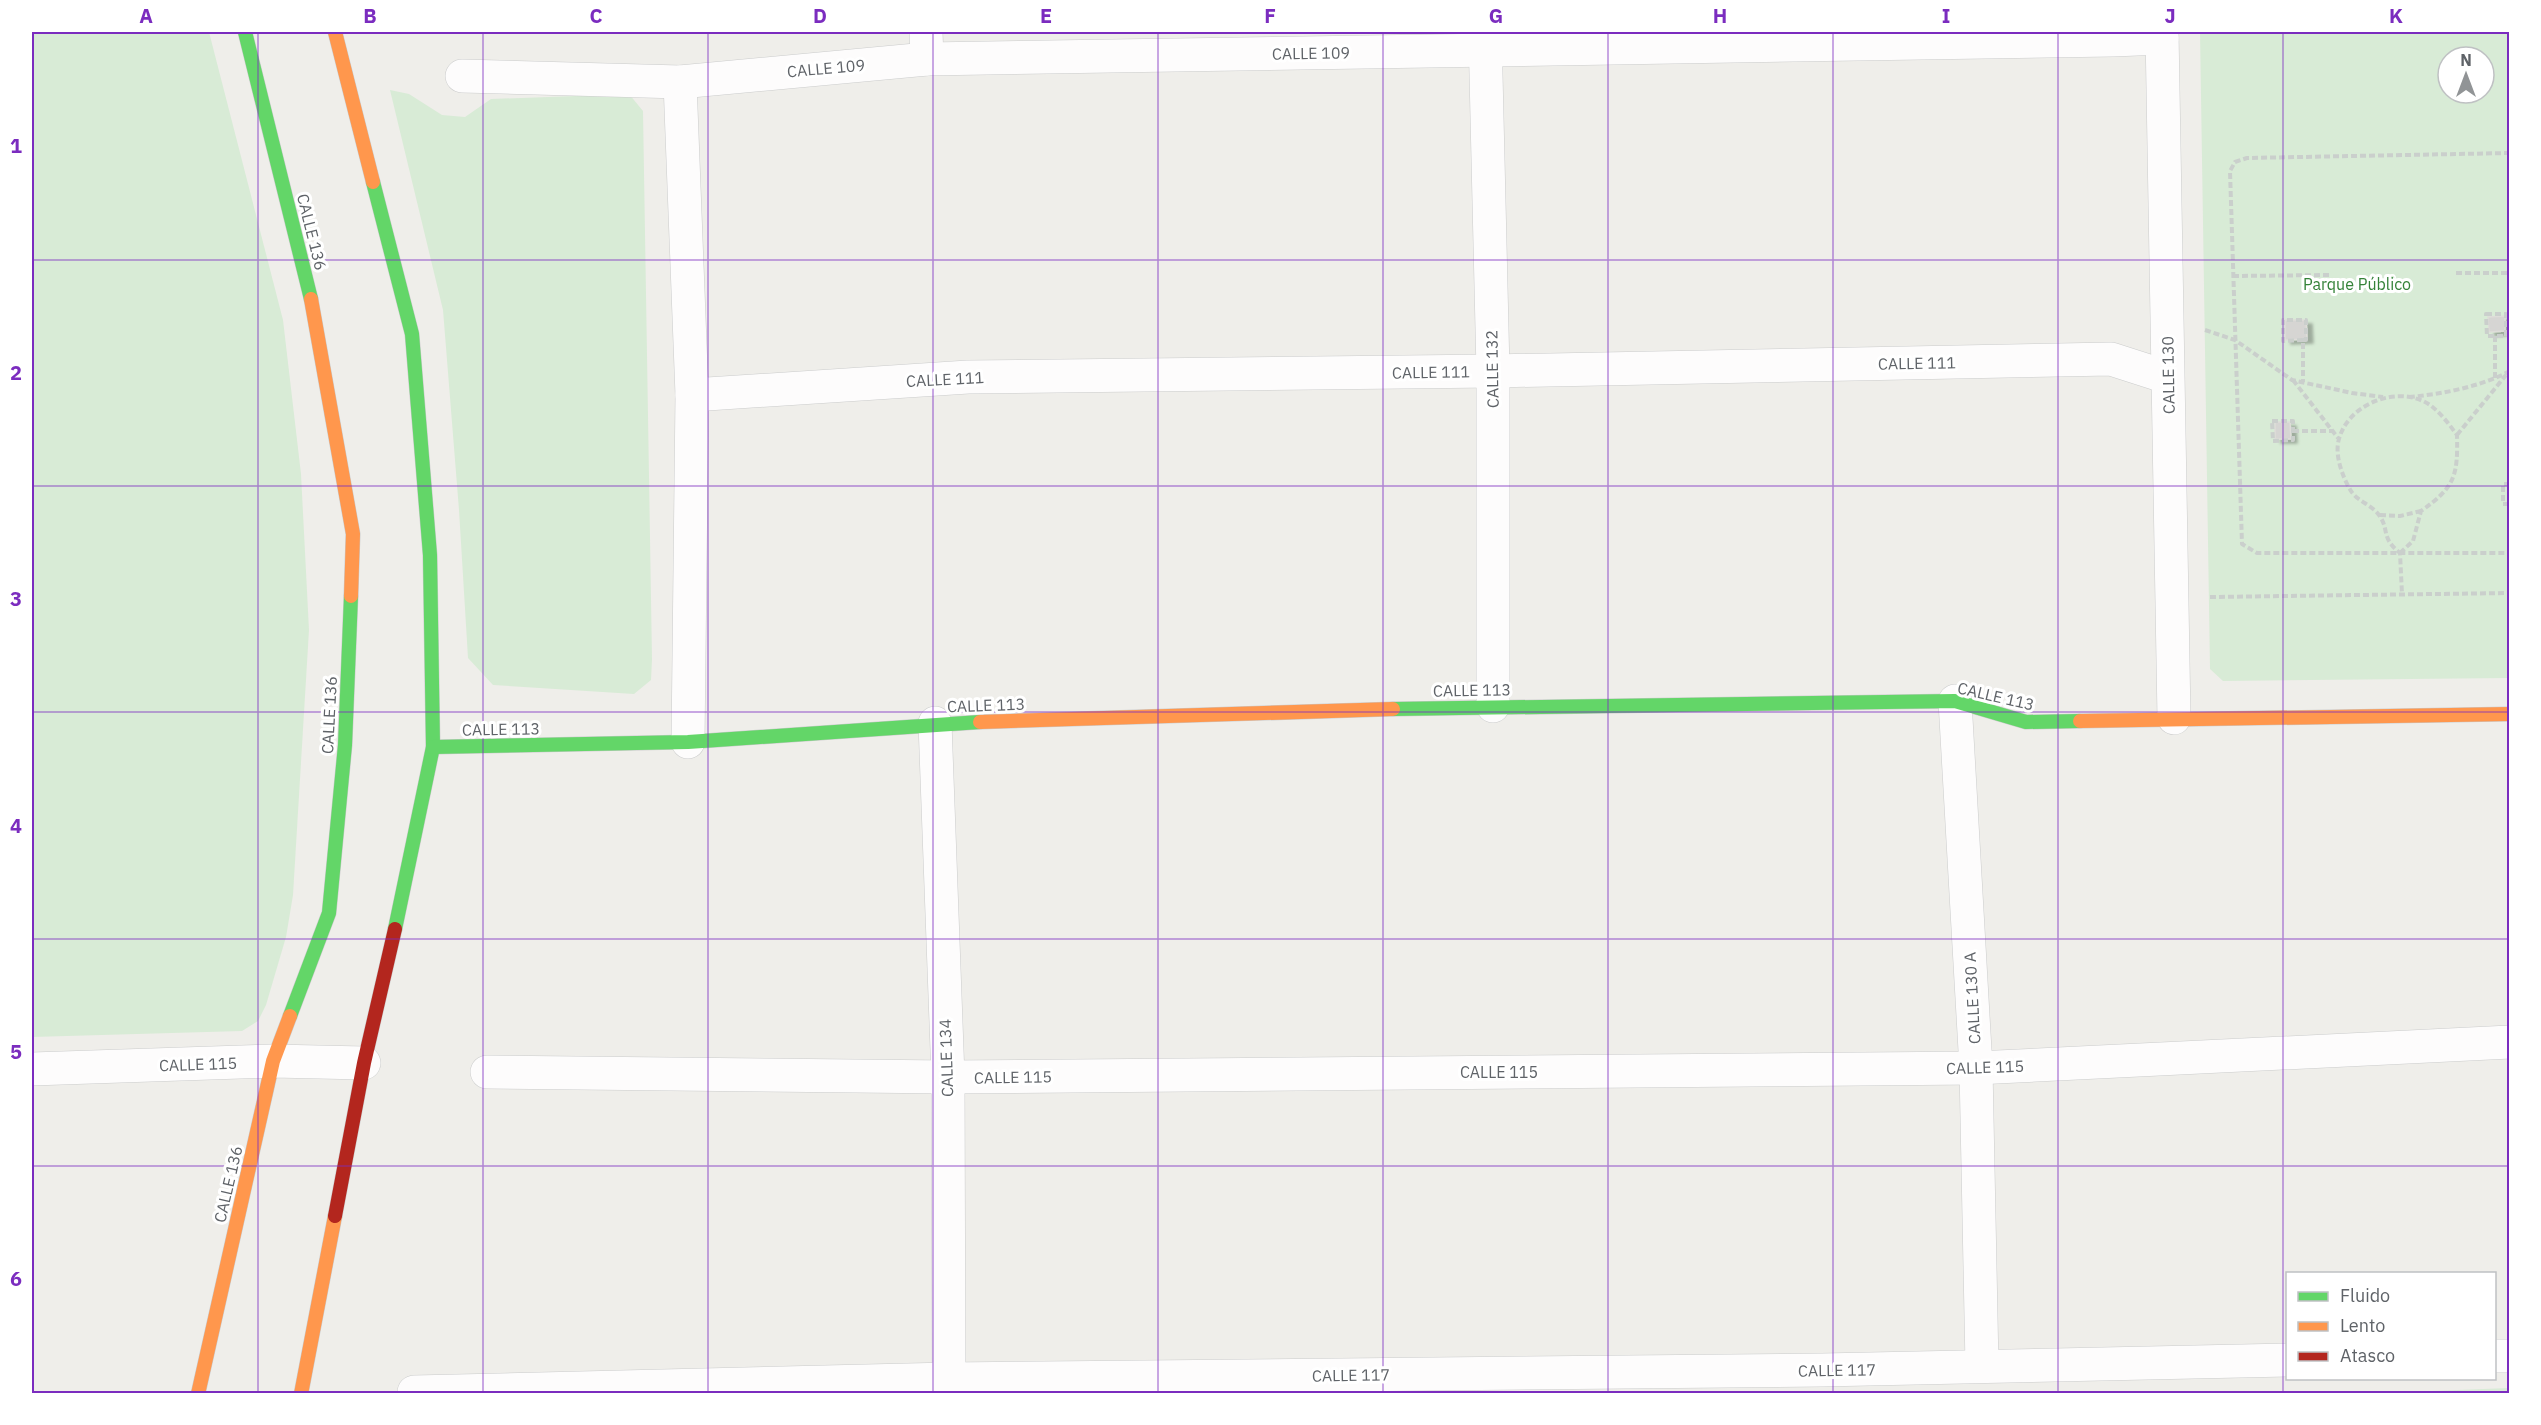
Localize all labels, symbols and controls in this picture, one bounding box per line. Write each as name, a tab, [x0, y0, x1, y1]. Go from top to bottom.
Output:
text: A	[139, 2, 153, 29]
text: B	[363, 2, 377, 29]
text: C	[589, 2, 603, 29]
text: D	[813, 2, 827, 29]
text: E	[1040, 2, 1052, 29]
text: F	[1264, 2, 1276, 29]
text: G	[1489, 2, 1503, 29]
text: H	[1713, 2, 1727, 29]
text: I	[1942, 2, 1950, 29]
text: J	[2164, 2, 2176, 29]
text: K	[2389, 2, 2403, 29]
street label: CALLE 109	[1272, 42, 1350, 64]
north arrow	[2436, 45, 2496, 105]
text: N	[2460, 50, 2472, 70]
street label: CALLE 109	[786, 55, 866, 81]
text: 1	[10, 132, 22, 159]
street label: CALLE 136	[293, 192, 331, 272]
park label: Parque Público	[2303, 274, 2411, 294]
street label: CALLE 132	[1481, 330, 1503, 408]
street label: CALLE 130	[2157, 336, 2179, 414]
street label: CALLE 111	[1878, 352, 1956, 374]
text: 2	[10, 359, 22, 386]
street label: CALLE 111	[1392, 361, 1470, 383]
street label: CALLE 111	[905, 367, 985, 391]
text: 3	[10, 585, 22, 612]
street label: CALLE 136	[317, 675, 341, 755]
street label: CALLE 113	[1956, 677, 2036, 715]
street label: CALLE 113	[1433, 679, 1511, 701]
street label: CALLE 113	[947, 694, 1025, 716]
street label: CALLE 113	[462, 718, 540, 740]
text: 4	[10, 812, 22, 839]
street label: CALLE 130 A	[1960, 951, 1984, 1045]
street label: CALLE 134	[935, 1019, 957, 1097]
text: 5	[10, 1038, 22, 1065]
street label: CALLE 115	[159, 1053, 237, 1075]
street label: CALLE 115	[1946, 1056, 2024, 1078]
street label: CALLE 115	[1460, 1062, 1538, 1082]
street label: CALLE 115	[974, 1066, 1052, 1088]
street label: CALLE 136	[209, 1144, 247, 1224]
text: 6	[10, 1265, 22, 1292]
legend	[2286, 1272, 2496, 1380]
text: Fluido	[2340, 1284, 2390, 1307]
text: Lento	[2340, 1314, 2385, 1337]
text: Atasco	[2340, 1344, 2395, 1367]
street label: CALLE 117	[1798, 1359, 1876, 1381]
street label: CALLE 117	[1312, 1364, 1390, 1386]

